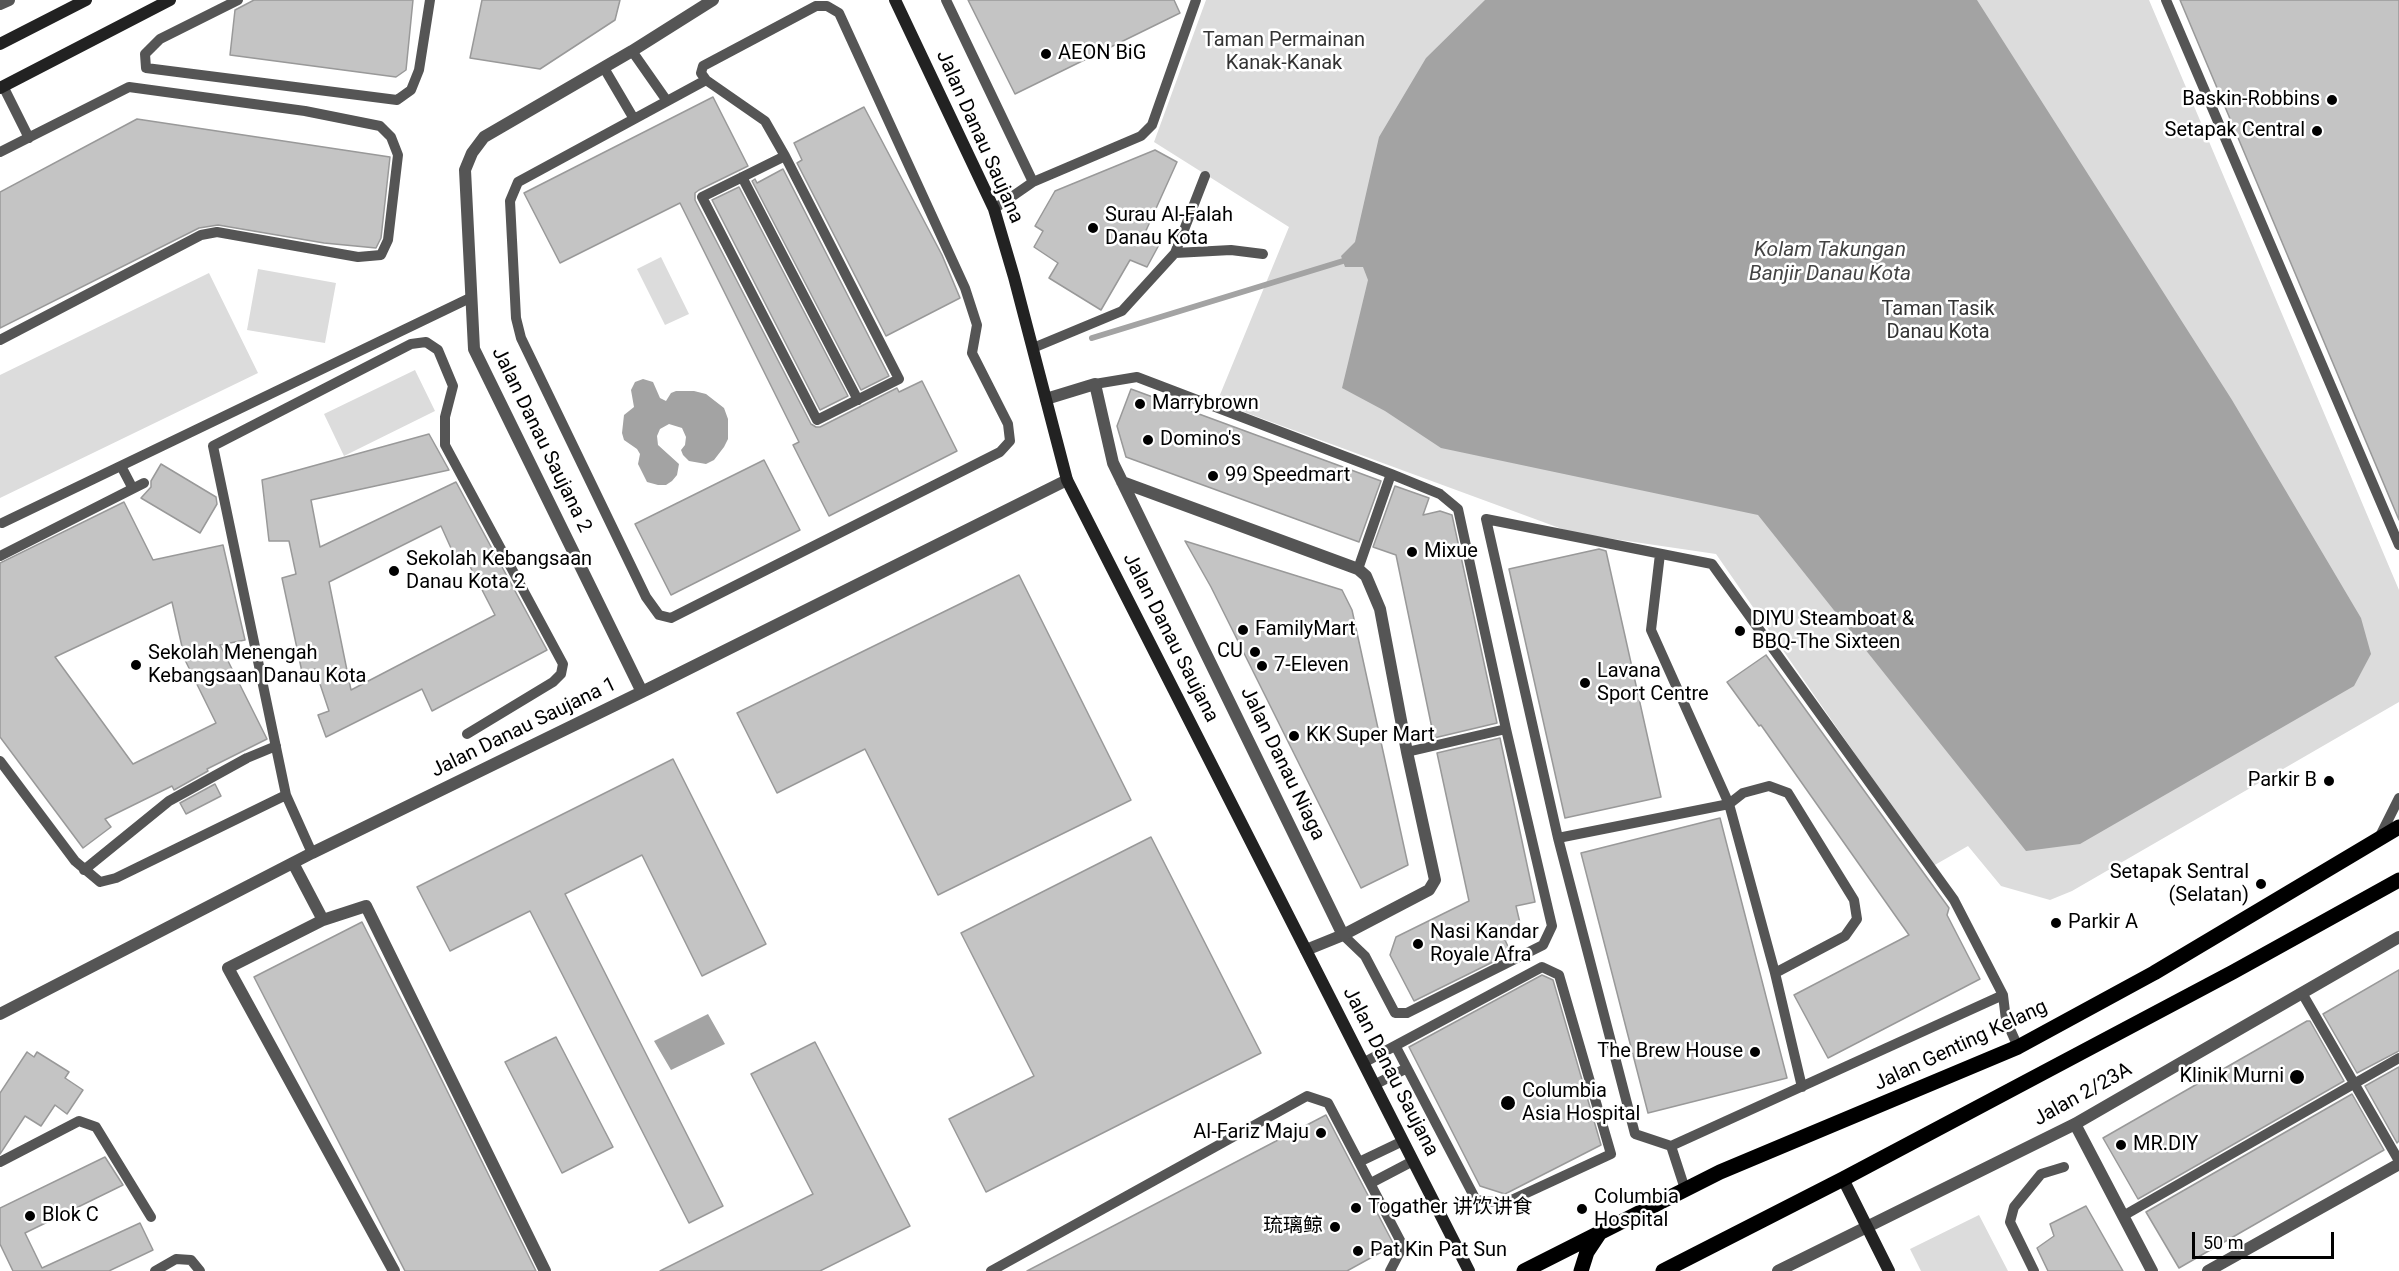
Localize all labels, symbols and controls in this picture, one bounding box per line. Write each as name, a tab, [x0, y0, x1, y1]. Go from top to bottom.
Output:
park label: Taman Permainan Kanak-Kanak	[1203, 29, 1365, 76]
place label: AEON BiG	[1058, 42, 1146, 66]
street label: Jalan Danau Saujana	[930, 47, 1028, 227]
marker: AEON BiG	[1039, 47, 1053, 61]
place label: Baskin-Robbins	[2182, 88, 2320, 112]
marker: Baskin-Robbins	[2325, 93, 2339, 107]
place label: Setapak Central	[2165, 119, 2305, 143]
marker: Setapak Central	[2310, 124, 2324, 138]
place label: Surau Al-Falah Danau Kota	[1105, 204, 1233, 251]
marker: Surau Al-Falah Danau Kota	[1086, 221, 1100, 235]
water label: Kolam Takungan Banjir Danau Kota	[1749, 238, 1911, 288]
park label: Taman Tasik Danau Kota	[1881, 298, 1995, 345]
street label: Jalan Danau Saujana 2	[486, 343, 596, 537]
place label: Marrybrown	[1152, 392, 1259, 416]
marker: Marrybrown	[1133, 397, 1147, 411]
place label: Domino's	[1160, 428, 1241, 452]
marker: Domino's	[1141, 433, 1155, 447]
place label: 99 Speedmart	[1225, 464, 1350, 488]
marker: 99 Speedmart	[1206, 469, 1220, 483]
place label: Mixue	[1424, 540, 1478, 564]
marker: Mixue	[1405, 545, 1419, 559]
place label: Sekolah Kebangsaan Danau Kota 2	[406, 548, 592, 595]
street label: Jalan Danau Saujana	[1117, 549, 1223, 727]
marker: Sekolah Kebangsaan Danau Kota 2	[387, 564, 401, 578]
place label: DIYU Steamboat & BBQ-The Sixteen	[1752, 608, 1914, 655]
place label: FamilyMart	[1255, 618, 1355, 642]
marker: FamilyMart	[1236, 623, 1250, 637]
marker: DIYU Steamboat & BBQ-The Sixteen	[1733, 624, 1747, 638]
place label: CU	[1217, 640, 1243, 664]
place label: Sekolah Menengah Kebangsaan Danau Kota	[148, 642, 366, 689]
marker: CU	[1248, 645, 1262, 659]
place label: 7-Eleven	[1274, 654, 1349, 678]
marker: Sekolah Menengah Kebangsaan Danau Kota	[129, 658, 143, 672]
marker: 7-Eleven	[1255, 659, 1269, 673]
place label: Lavana Sport Centre	[1597, 660, 1709, 707]
street label: Jalan Danau Saujana 1	[427, 673, 621, 783]
marker: Lavana Sport Centre	[1578, 676, 1592, 690]
street label: Jalan Danau Niaga	[1234, 683, 1330, 845]
place label: KK Super Mart	[1306, 724, 1435, 748]
marker: KK Super Mart	[1287, 729, 1301, 743]
place label: Parkir B	[2248, 769, 2317, 793]
marker: Parkir B	[2322, 774, 2336, 788]
place label: Setapak Sentral (Selatan)	[2110, 861, 2249, 908]
marker: Setapak Sentral (Selatan)	[2254, 877, 2268, 891]
place label: Parkir A	[2068, 911, 2138, 935]
marker: Parkir A	[2049, 916, 2063, 930]
place label: Nasi Kandar Royale Afra	[1430, 921, 1539, 968]
marker: Nasi Kandar Royale Afra	[1411, 937, 1425, 951]
street label: Jalan Danau Saujana	[1337, 983, 1443, 1161]
street label: Jalan Genting Kelang	[1871, 995, 2051, 1097]
place label: The Brew House	[1597, 1040, 1743, 1064]
marker: The Brew House	[1748, 1045, 1762, 1059]
street label: Jalan 2/23A	[2030, 1058, 2136, 1132]
place label: Klinik Murni	[2180, 1065, 2284, 1089]
marker: Klinik Murni	[2288, 1068, 2306, 1086]
place label: Columbia Asia Hospital	[1522, 1080, 1640, 1127]
marker: Columbia Asia Hospital	[1499, 1094, 1517, 1112]
place label: Al-Fariz Maju	[1193, 1121, 1309, 1145]
marker: Al-Fariz Maju	[1314, 1126, 1328, 1140]
place label: MR.DIY	[2133, 1133, 2198, 1157]
marker: MR.DIY	[2114, 1138, 2128, 1152]
place label: Columbia Hospital	[1594, 1186, 1679, 1233]
place label: Togather 讲饮讲食	[1368, 1196, 1532, 1220]
marker: Togather 讲饮讲食	[1349, 1201, 1363, 1215]
marker: Columbia Hospital	[1575, 1202, 1589, 1216]
place label: Blok C	[42, 1204, 99, 1228]
marker: Blok C	[23, 1209, 37, 1223]
place label: 琉璃鲸	[1263, 1215, 1323, 1239]
marker: 琉璃鲸	[1328, 1220, 1342, 1234]
scale bar	[2195, 1220, 2338, 1258]
text: 50 m	[2203, 1232, 2243, 1253]
place label: Pat Kin Pat Sun	[1370, 1239, 1507, 1263]
marker: Pat Kin Pat Sun	[1351, 1244, 1365, 1258]

